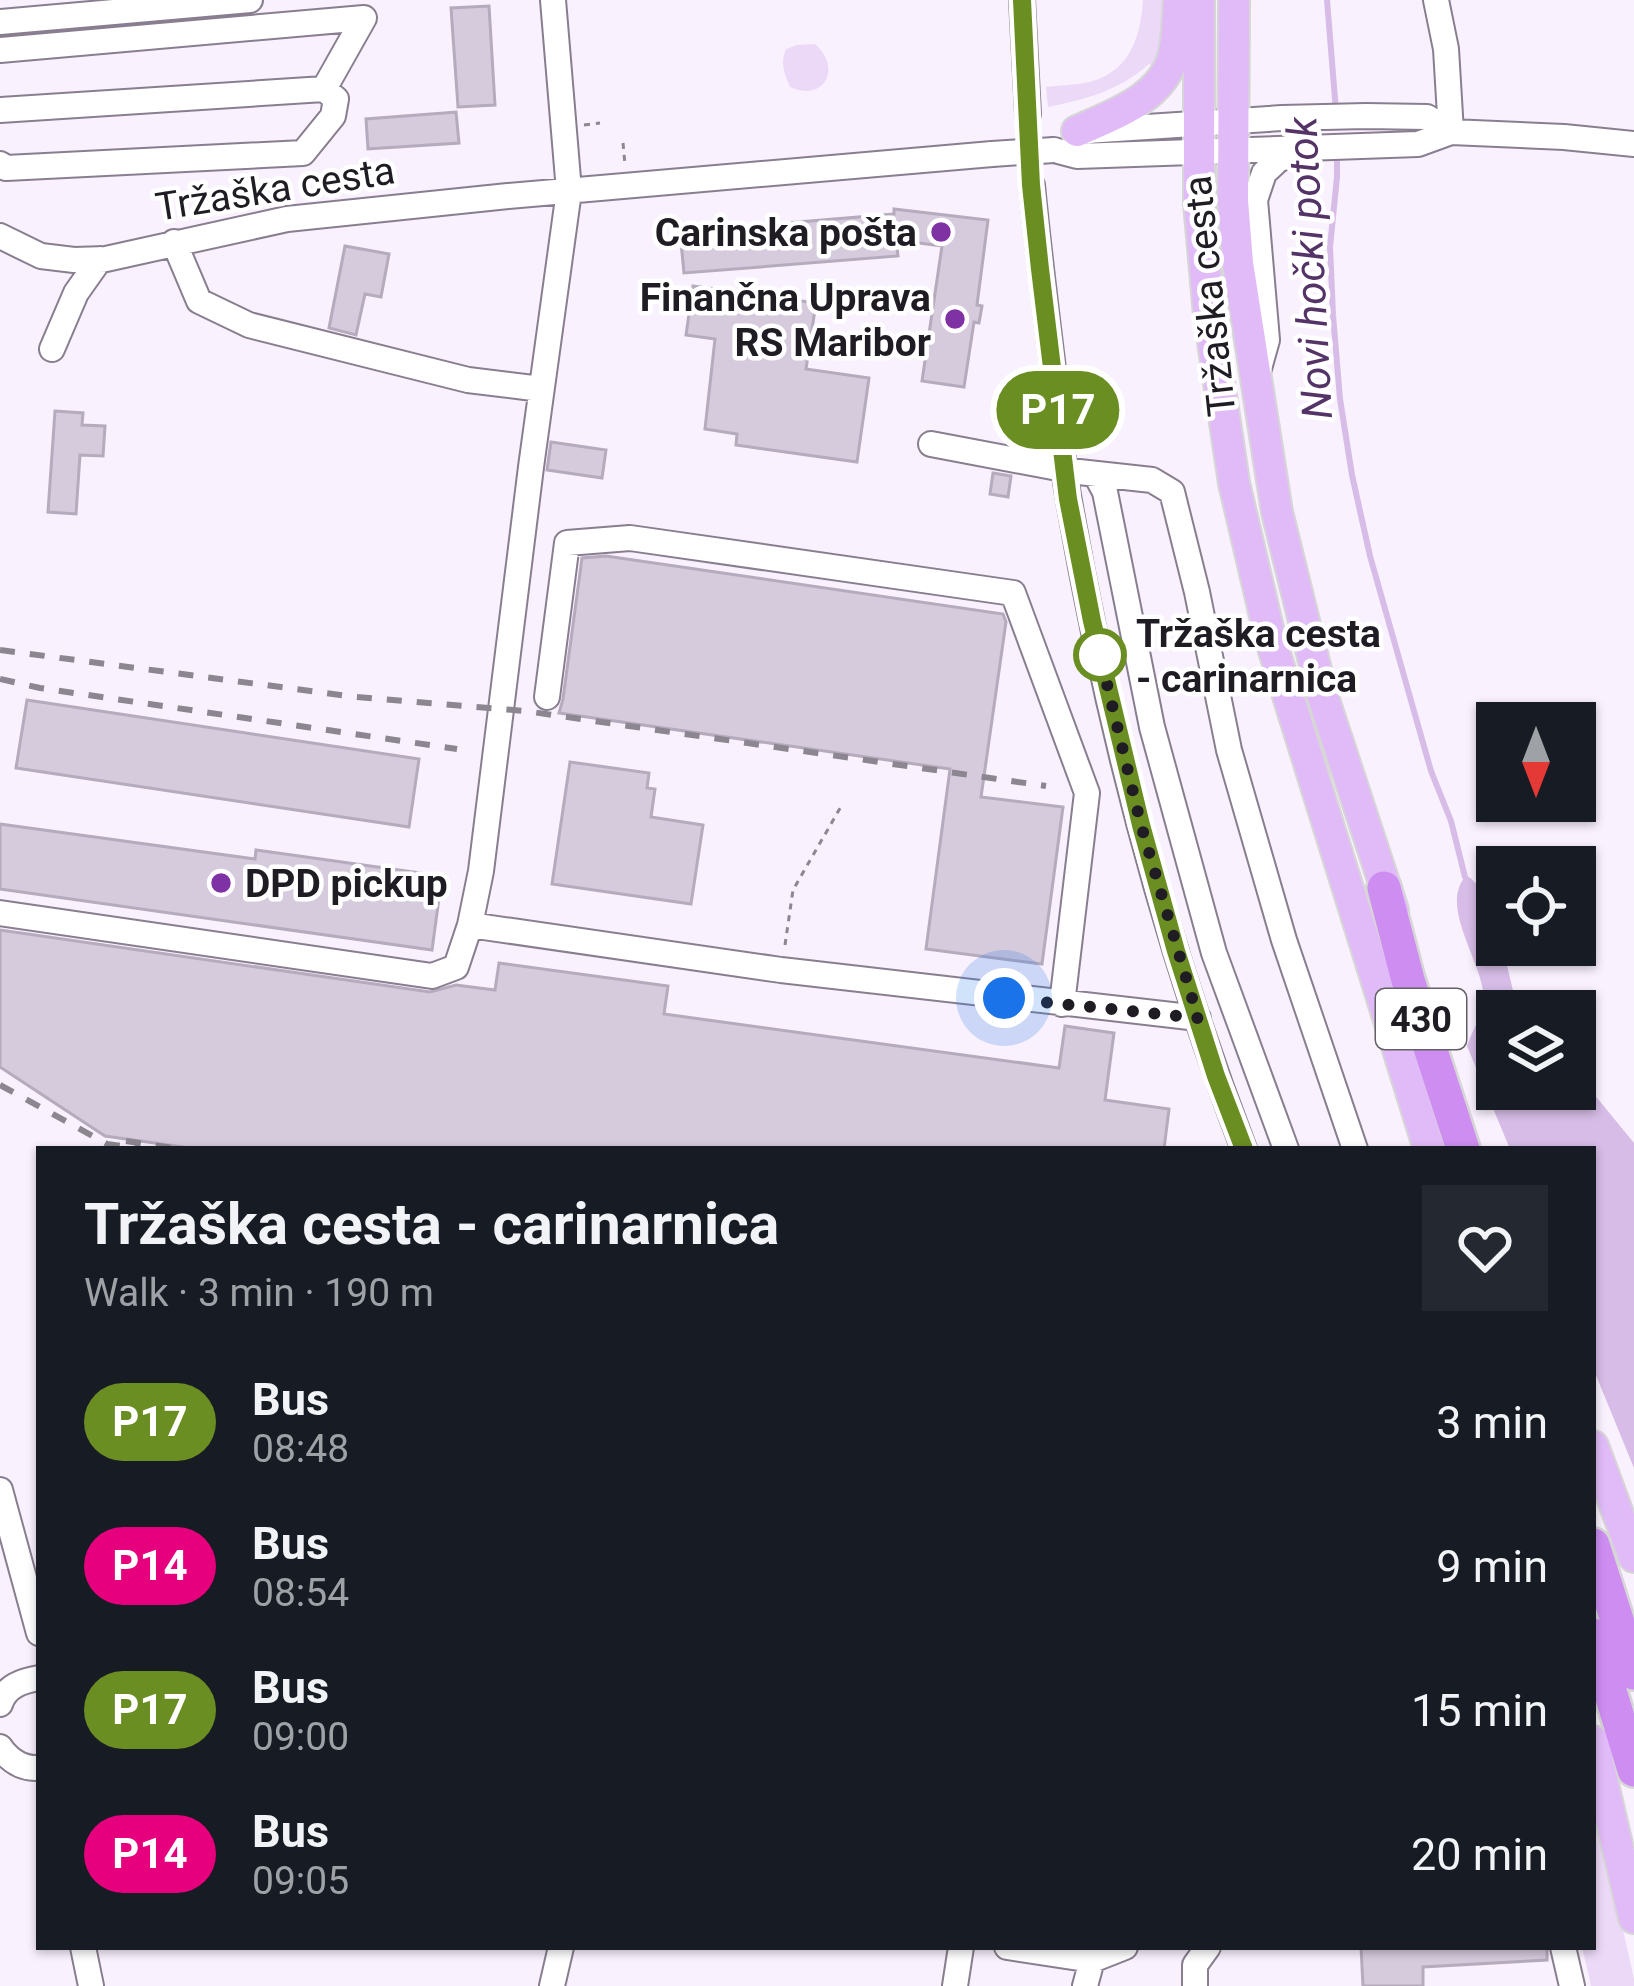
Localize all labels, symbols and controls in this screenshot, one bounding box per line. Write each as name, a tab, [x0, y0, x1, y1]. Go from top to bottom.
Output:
water label: Novi hočki potok	[1277, 114, 1342, 420]
street label: Tržaška cesta	[152, 147, 398, 231]
street label: Tržaška cesta	[1174, 173, 1245, 418]
place label: Carinska pošta	[655, 210, 917, 256]
marker: Carinska pošta	[928, 219, 954, 245]
place label: Finančna Uprava RS Maribor	[640, 275, 931, 366]
marker: Finančna Uprava RS Maribor	[942, 306, 968, 332]
line badge: P17	[989, 371, 1127, 449]
text: P17	[1020, 385, 1096, 434]
place label: Tržaška cesta - carinarnica	[1136, 611, 1381, 702]
marker: Tržaška cesta - carinarnica	[1075, 630, 1125, 680]
north arrow	[1476, 702, 1596, 822]
map controls	[1476, 702, 1596, 1110]
button: locate	[1476, 846, 1596, 966]
place label: DPD pickup	[245, 861, 448, 907]
marker: DPD pickup	[208, 870, 234, 896]
your location	[974, 968, 1034, 1028]
road number: 430	[1376, 989, 1466, 1049]
button: layers	[1476, 990, 1596, 1110]
button: heart	[1422, 1185, 1548, 1311]
text: Tržaška cesta - carinarnica	[84, 1191, 779, 1258]
text: Walk · 3 min · 190 m	[84, 1270, 434, 1316]
text: Bus	[252, 1373, 329, 1426]
text: 3 min	[1436, 1396, 1548, 1449]
text: P17	[112, 1397, 188, 1446]
text: 08:48	[252, 1426, 349, 1472]
text: Bus	[252, 1517, 329, 1570]
text: 9 min	[1436, 1540, 1548, 1593]
text: P14	[112, 1541, 188, 1590]
text: 08:54	[252, 1570, 349, 1616]
text: Bus	[252, 1661, 329, 1714]
text: 15 min	[1411, 1684, 1548, 1737]
text: P17	[112, 1685, 188, 1734]
text: 09:00	[252, 1714, 349, 1760]
text: Bus	[252, 1805, 329, 1858]
text: 20 min	[1411, 1828, 1548, 1881]
text: P14	[112, 1829, 188, 1878]
text: 09:05	[252, 1858, 349, 1904]

